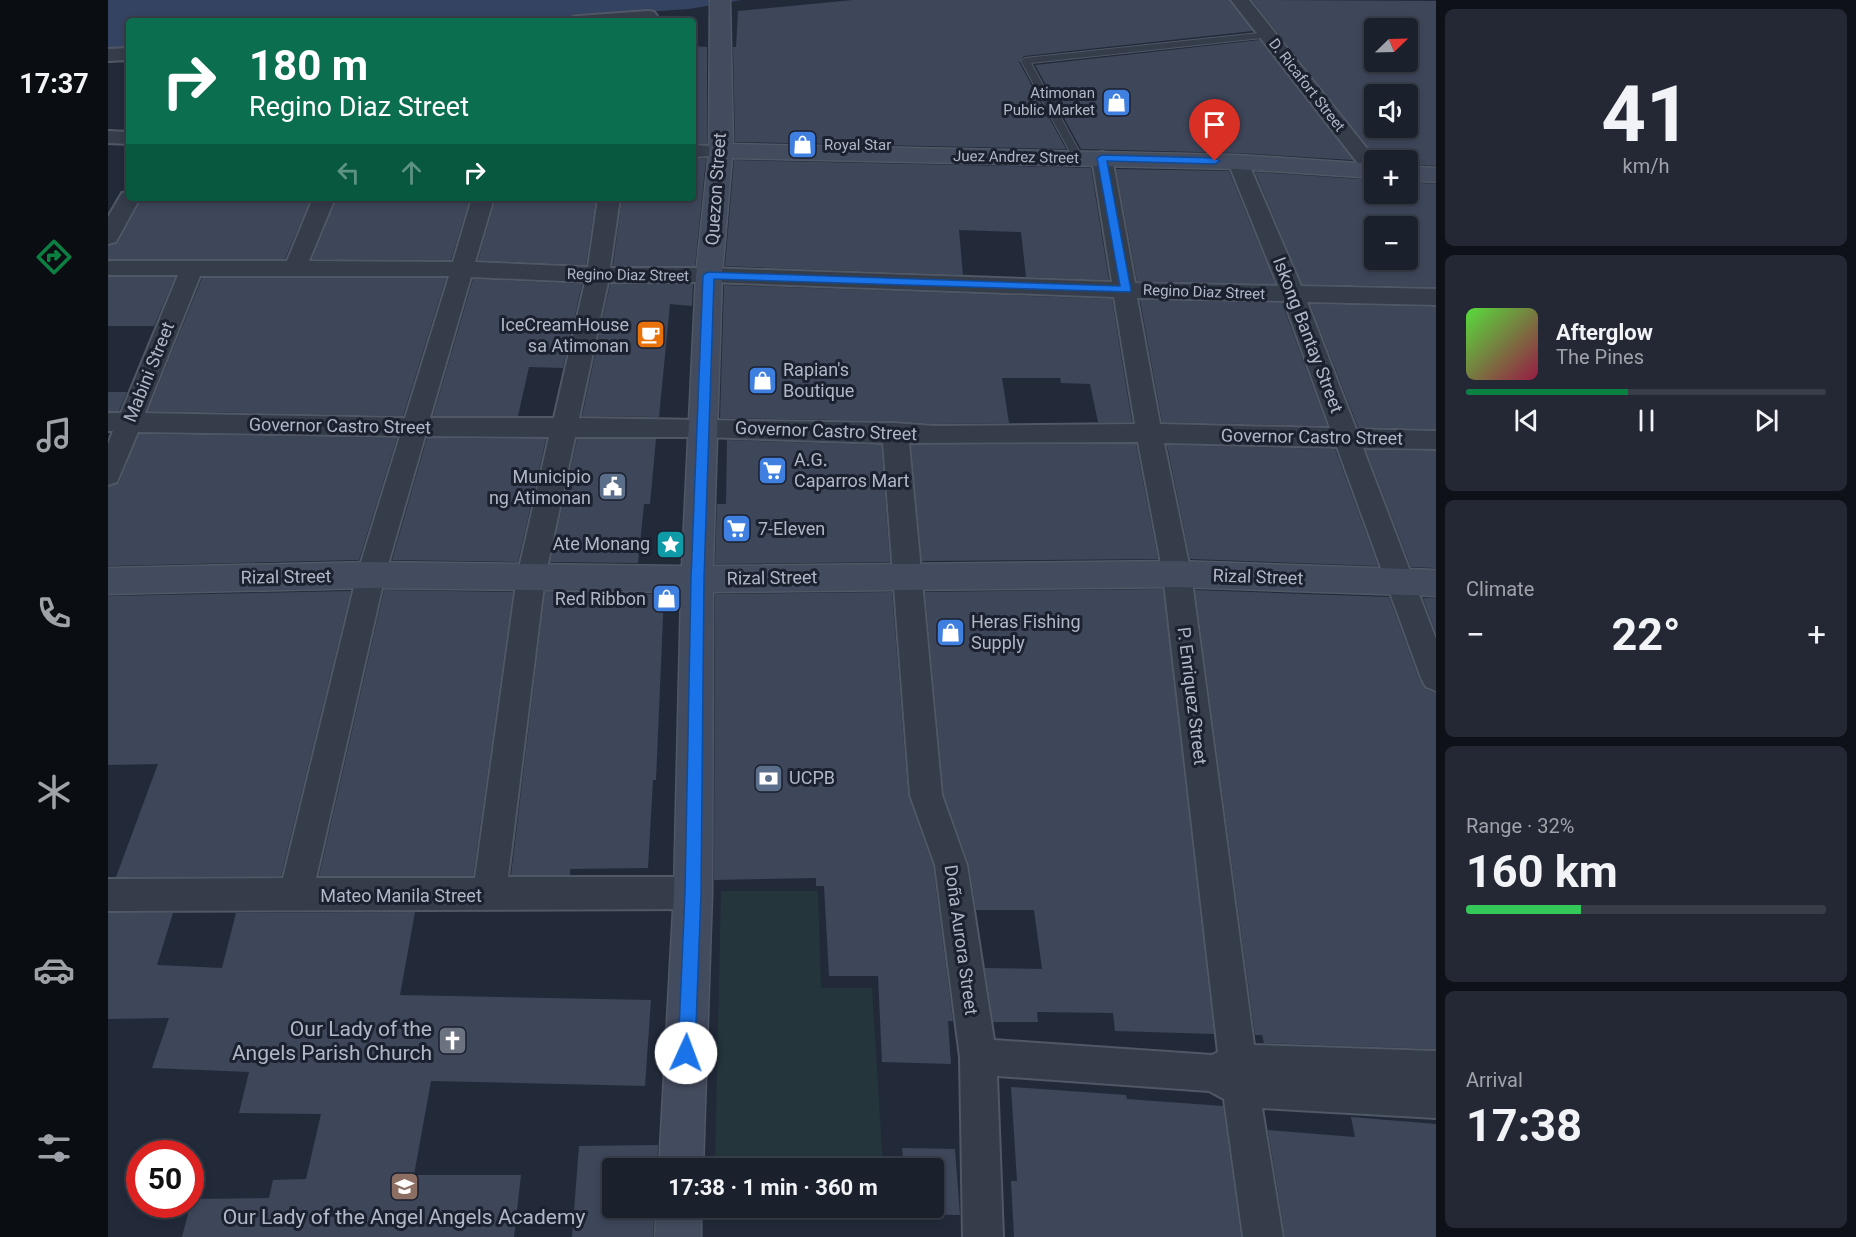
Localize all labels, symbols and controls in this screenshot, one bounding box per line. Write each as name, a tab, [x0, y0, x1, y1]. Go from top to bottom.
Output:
north arrow	[1364, 18, 1418, 72]
map controls	[1364, 18, 1418, 270]
street label: D. Ricafort Street	[1265, 35, 1349, 135]
text: 180 m	[249, 41, 368, 90]
icon: right	[150, 42, 228, 120]
text: 17:37	[19, 68, 89, 100]
text: 41	[1601, 69, 1691, 160]
place label: Atimonan Public Market	[1003, 84, 1095, 119]
button: sound	[1364, 84, 1418, 138]
shop icon: Atimonan Public Market	[1100, 86, 1132, 118]
text: Regino Diaz Street	[249, 91, 469, 123]
pin	[1189, 99, 1240, 161]
icon: arrive	[1198, 108, 1231, 141]
shop icon: Royal Star	[787, 129, 819, 161]
street label: Quezon Street	[701, 132, 730, 246]
place label: Royal Star	[824, 136, 891, 154]
street label: Juez Andrez Street	[953, 147, 1079, 167]
button: +	[1364, 150, 1418, 204]
text: km/h	[1623, 154, 1669, 178]
icon: left	[332, 156, 365, 189]
icon: ahead	[395, 156, 428, 189]
icon: right	[458, 156, 491, 189]
button: −	[1364, 216, 1418, 270]
icon: directions	[33, 236, 75, 278]
street label: Iskong Bantay Street	[1269, 254, 1348, 416]
street label: Regino Diaz Street	[567, 265, 689, 285]
street label: Regino Diaz Street	[1143, 281, 1265, 303]
place label: IceCreamHouse sa Atimonan	[501, 314, 629, 356]
street label: Mabini Street	[119, 319, 178, 425]
cafe icon: IceCreamHouse sa Atimonan	[634, 319, 666, 351]
text: Afterglow	[1556, 320, 1653, 345]
text: The Pines	[1556, 345, 1644, 369]
place label: Rapian's Boutique	[783, 359, 854, 401]
shop icon: Rapian's Boutique	[746, 364, 778, 396]
icon: previous	[1510, 404, 1543, 437]
icon: pause	[1630, 404, 1663, 437]
icon: next	[1750, 404, 1783, 437]
street label: Governor Castro Street	[249, 413, 431, 438]
icon: music	[33, 414, 75, 456]
street label: Governor Castro Street	[735, 417, 918, 444]
street label: Governor Castro Street	[1221, 424, 1403, 449]
place label: A.G. Caparros Mart	[794, 449, 909, 491]
supermarket icon: A.G. Caparros Mart	[757, 454, 789, 486]
place label: Municipio ng Atimonan	[489, 466, 591, 508]
public building icon: Municipio ng Atimonan	[596, 471, 628, 503]
supermarket icon: 7-Eleven	[721, 513, 753, 545]
place label: 7-Eleven	[758, 518, 825, 539]
place icon: Ate Monang	[655, 528, 687, 560]
place label: Ate Monang	[553, 533, 650, 554]
street label: Rizal Street	[1212, 564, 1304, 589]
street label: Rizal Street	[241, 565, 332, 588]
street label: Rizal Street	[727, 566, 818, 589]
text: Climate	[1466, 577, 1534, 601]
shop icon: Red Ribbon	[651, 583, 683, 615]
place label: Red Ribbon	[555, 588, 646, 609]
icon: phone	[33, 592, 75, 634]
text: 22°	[1611, 608, 1681, 661]
place label: Heras Fishing Supply	[971, 611, 1081, 653]
text: −	[1466, 615, 1485, 654]
text: +	[1807, 615, 1826, 654]
shop icon: Heras Fishing Supply	[934, 616, 966, 648]
street label: P. Enriquez Street	[1174, 626, 1211, 766]
bank icon: UCPB	[752, 762, 784, 794]
place label: UCPB	[789, 767, 835, 788]
icon: climate	[33, 771, 75, 813]
text: Range · 32%	[1466, 814, 1574, 838]
text: 160 km	[1466, 845, 1618, 898]
street label: Doña Aurora Street	[941, 863, 982, 1017]
street label: Mateo Manila Street	[320, 885, 482, 906]
icon: car	[33, 949, 75, 991]
place label: Our Lady of the Angels Parish Church	[232, 1017, 432, 1065]
position arrow	[654, 1021, 718, 1085]
church icon: Our Lady of the Angels Parish Church	[437, 1025, 469, 1057]
text: Arrival	[1466, 1068, 1523, 1092]
text: 17:38	[1466, 1099, 1582, 1152]
icon: filters	[33, 1127, 75, 1169]
speed limit sign: 50	[126, 1140, 204, 1218]
school or university icon: Our Lady of the Angel Angels Academy	[388, 1170, 420, 1202]
text: 17:38 · 1 min · 360 m	[668, 1175, 878, 1200]
place label: Our Lady of the Angel Angels Academy	[223, 1205, 585, 1229]

